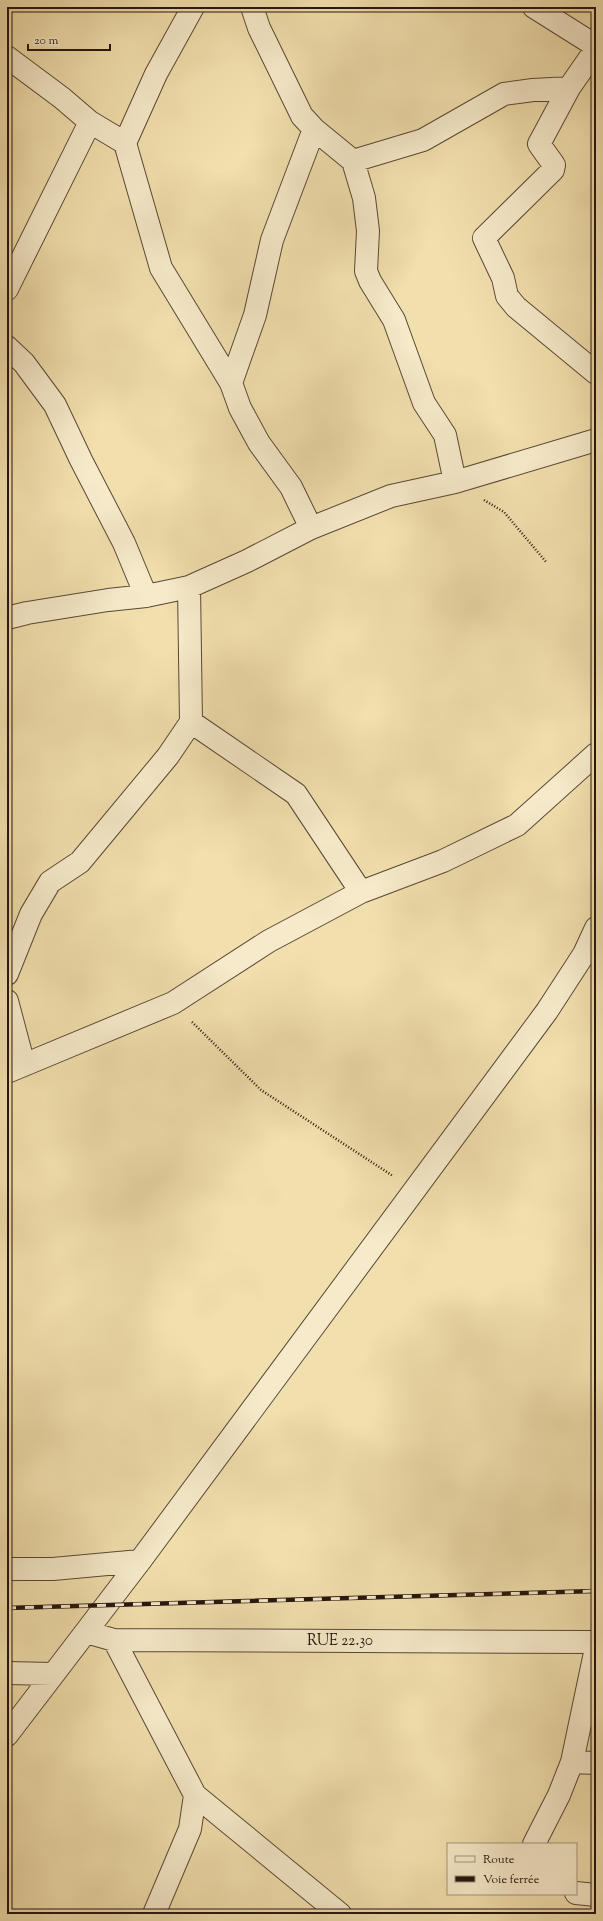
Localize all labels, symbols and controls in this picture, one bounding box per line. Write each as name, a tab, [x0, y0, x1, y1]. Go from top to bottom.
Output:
scale bar	[28, 26, 110, 52]
text: 20 m	[34, 32, 59, 50]
street label: RUE 22.30	[307, 1631, 373, 1652]
legend	[447, 1843, 577, 1895]
text: Route	[483, 1851, 515, 1869]
text: Voie ferrée	[483, 1871, 540, 1889]

